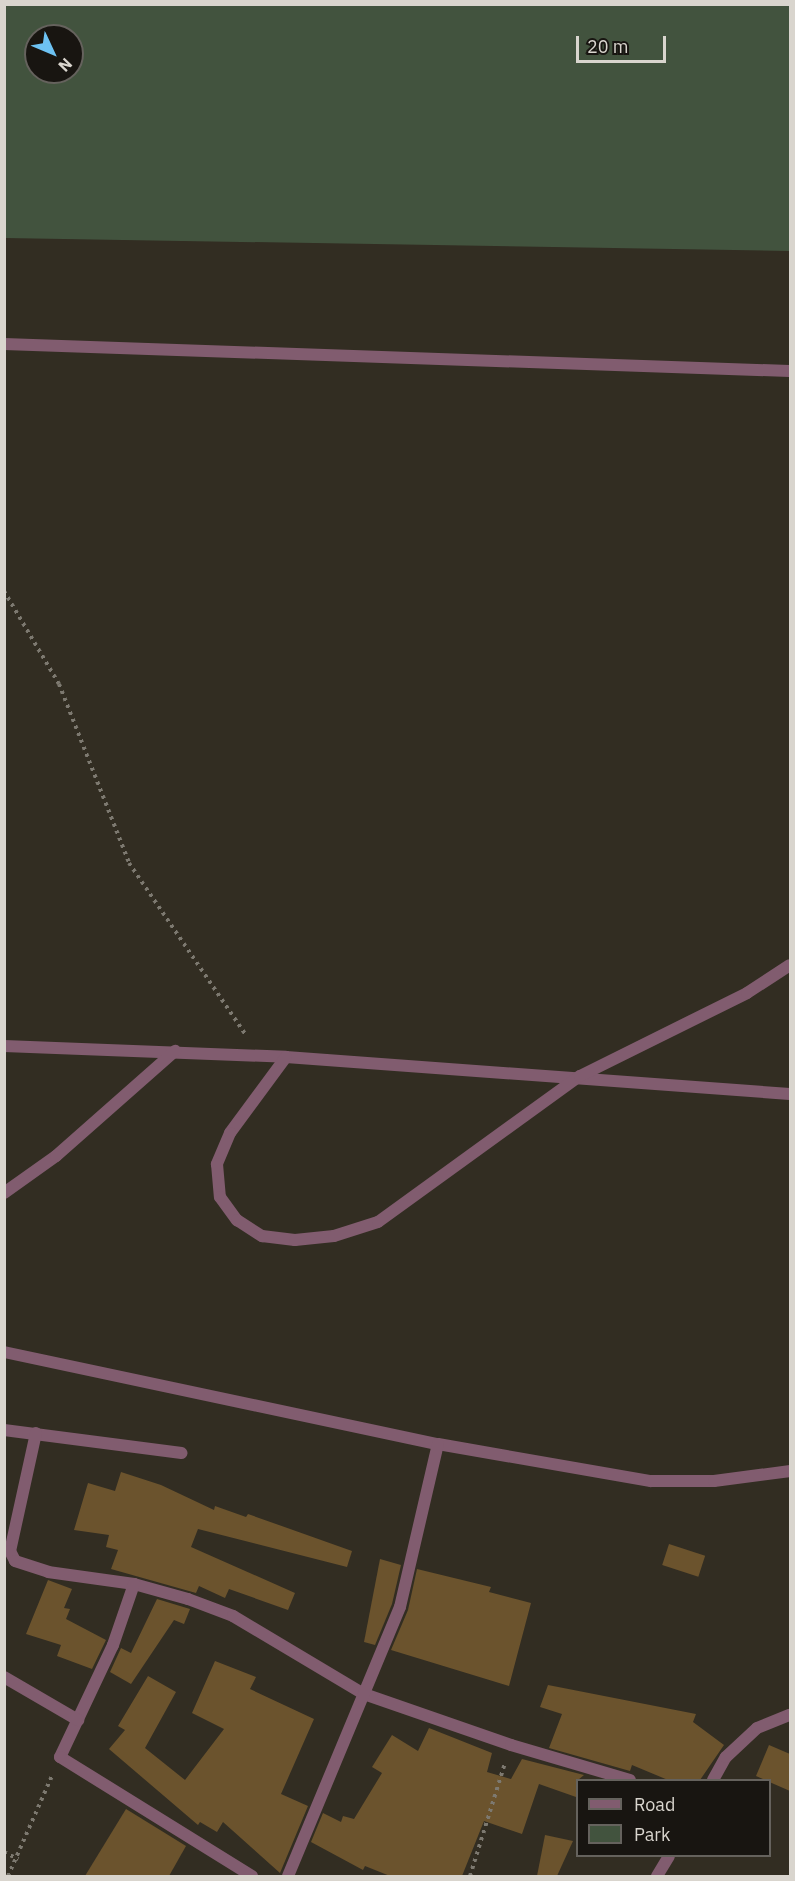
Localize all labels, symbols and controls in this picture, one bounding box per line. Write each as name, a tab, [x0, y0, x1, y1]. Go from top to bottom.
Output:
north arrow	[24, 24, 84, 84]
scale bar	[579, 24, 669, 62]
text: 20 m	[587, 35, 629, 58]
text: N	[54, 54, 77, 76]
legend	[576, 1779, 771, 1857]
text: Road	[634, 1793, 675, 1816]
text: Park	[634, 1823, 670, 1846]

